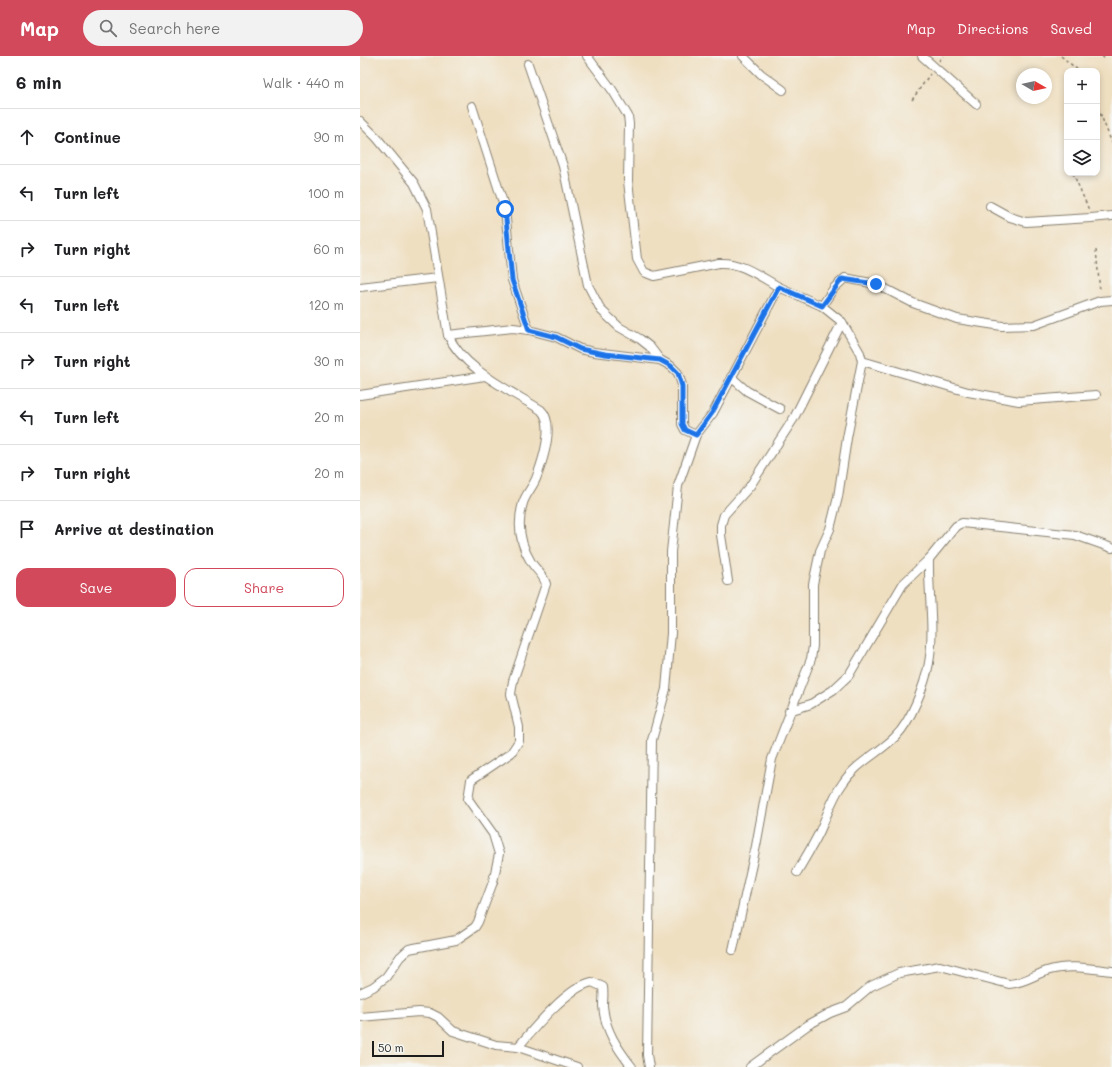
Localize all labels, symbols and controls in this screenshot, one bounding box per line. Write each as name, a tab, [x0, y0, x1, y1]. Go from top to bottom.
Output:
search box	[83, 10, 363, 46]
text: Map	[20, 16, 59, 41]
icon: search	[97, 17, 119, 39]
text: Search here	[129, 18, 220, 38]
text: Map	[907, 19, 935, 38]
text: Directions	[957, 19, 1028, 38]
text: Saved	[1050, 19, 1092, 38]
north arrow	[1016, 68, 1052, 104]
map controls	[1064, 68, 1100, 176]
button: +	[1064, 68, 1100, 104]
text: 6 min	[16, 71, 61, 93]
text: Walk · 440 m	[263, 74, 344, 91]
button: −	[1064, 104, 1100, 140]
icon: ahead	[16, 126, 38, 148]
text: Continue	[54, 127, 121, 147]
text: 90 m	[314, 128, 344, 145]
button: layers	[1064, 140, 1100, 176]
icon: left	[16, 182, 38, 204]
text: Turn left	[54, 183, 119, 203]
text: 100 m	[308, 184, 344, 201]
route start	[496, 200, 514, 218]
icon: right	[16, 238, 38, 260]
text: Turn right	[54, 239, 131, 259]
text: 60 m	[314, 240, 344, 257]
route end	[867, 275, 885, 293]
icon: left	[16, 294, 38, 316]
text: Turn left	[54, 295, 119, 315]
text: 120 m	[308, 296, 344, 313]
icon: right	[16, 350, 38, 372]
text: Turn right	[54, 351, 131, 371]
text: 30 m	[314, 352, 344, 369]
icon: left	[16, 406, 38, 428]
text: Turn left	[54, 407, 119, 427]
text: 20 m	[314, 408, 344, 425]
icon: right	[16, 462, 38, 484]
text: Turn right	[54, 463, 131, 483]
text: 20 m	[314, 464, 344, 481]
icon: arrive	[16, 518, 38, 540]
text: Arrive at destination	[54, 519, 214, 539]
button: Save	[16, 568, 176, 607]
button: Share	[184, 568, 344, 607]
scale bar	[372, 1039, 444, 1058]
text: 50 m	[378, 1040, 404, 1055]

